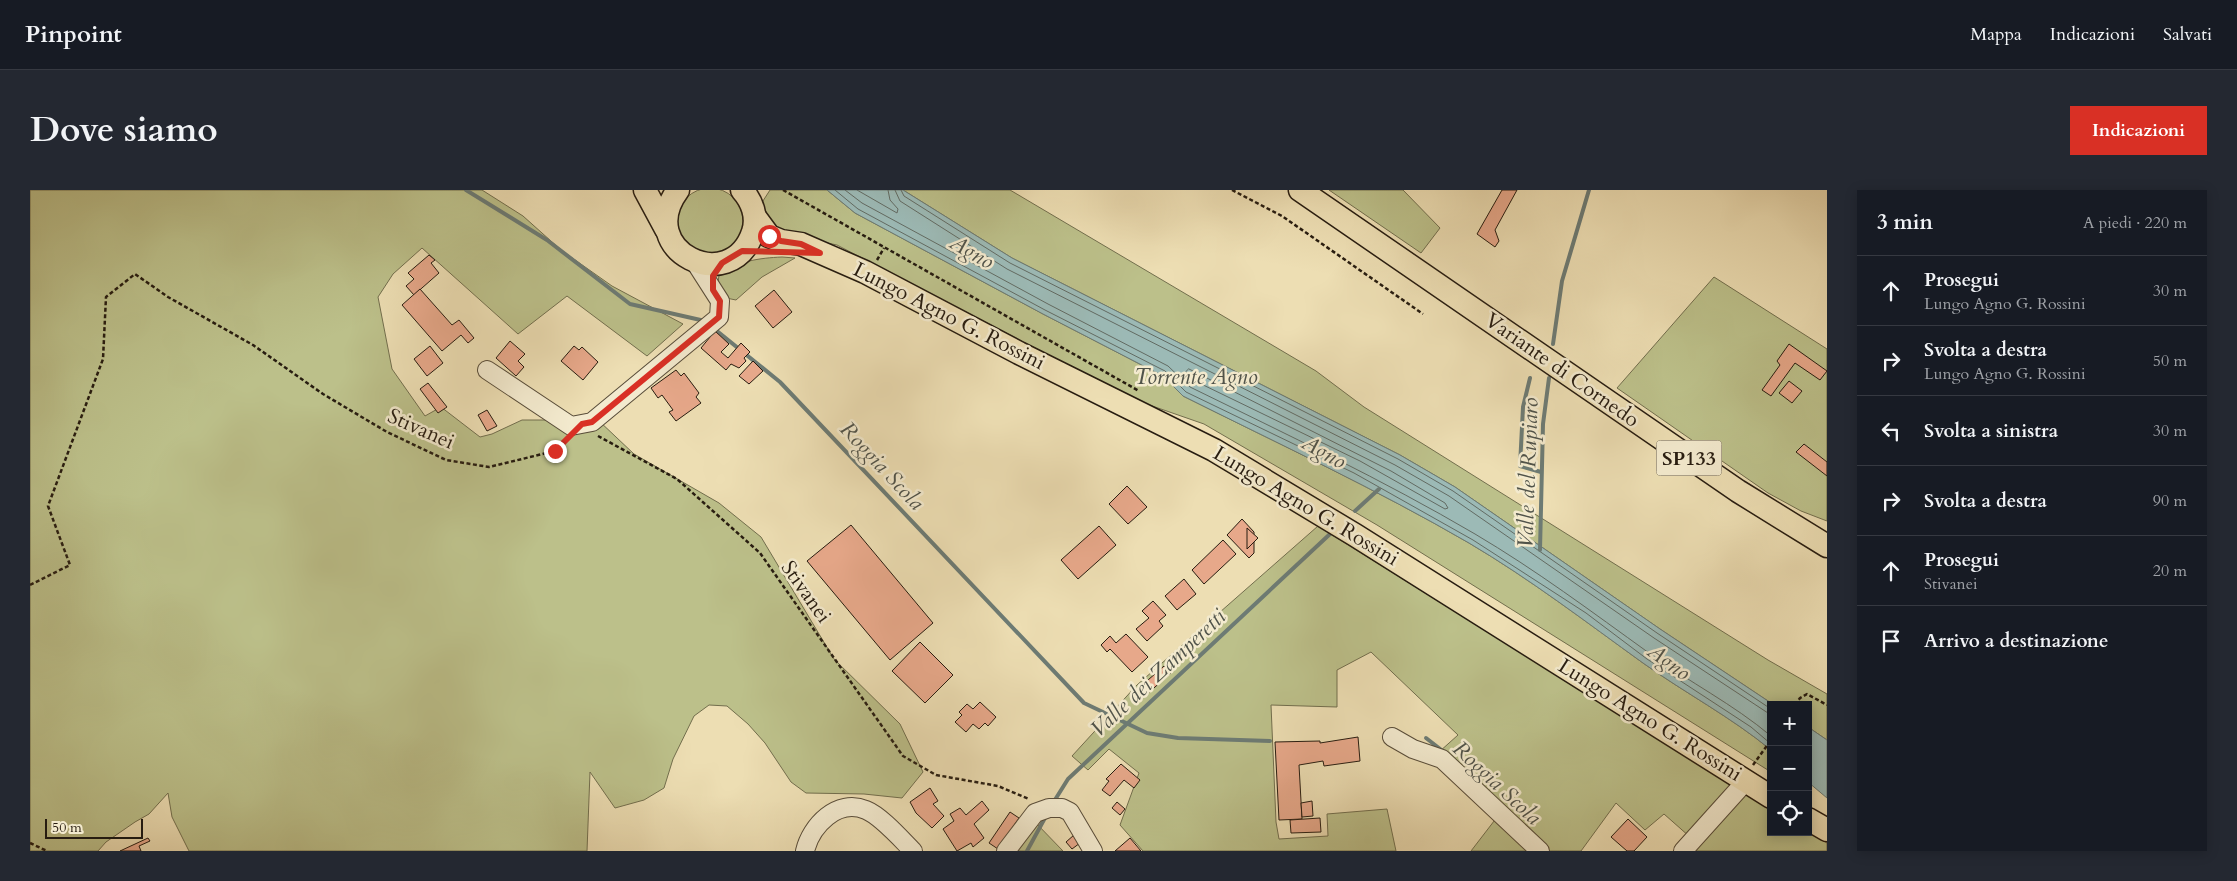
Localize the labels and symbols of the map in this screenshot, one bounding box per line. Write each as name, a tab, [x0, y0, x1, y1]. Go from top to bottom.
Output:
route start	[758, 225, 781, 248]
water label: Agno	[943, 227, 1000, 277]
street label: Lungo Agno G. Rossini	[848, 255, 1050, 377]
street label: Variante di Cornedo	[1479, 306, 1645, 434]
water label: Torrente Agno	[1134, 362, 1258, 392]
water label: Valle del Rupiaro	[1510, 397, 1546, 549]
street label: Stivanei	[383, 401, 459, 457]
water label: Roggia Scola	[833, 415, 931, 517]
water label: Agno	[1295, 427, 1352, 476]
street label: Lungo Agno G. Rossini	[1208, 439, 1404, 573]
route end	[544, 440, 567, 463]
road number: SP133	[1656, 440, 1722, 476]
street label: Stivanei	[774, 555, 838, 629]
water label: Valle dei Zamperetti	[1084, 602, 1233, 744]
water label: Agno	[1640, 636, 1697, 688]
street label: Lungo Agno G. Rossini	[1552, 652, 1748, 788]
water label: Roggia Scola	[1446, 734, 1548, 832]
scale bar	[45, 816, 142, 839]

